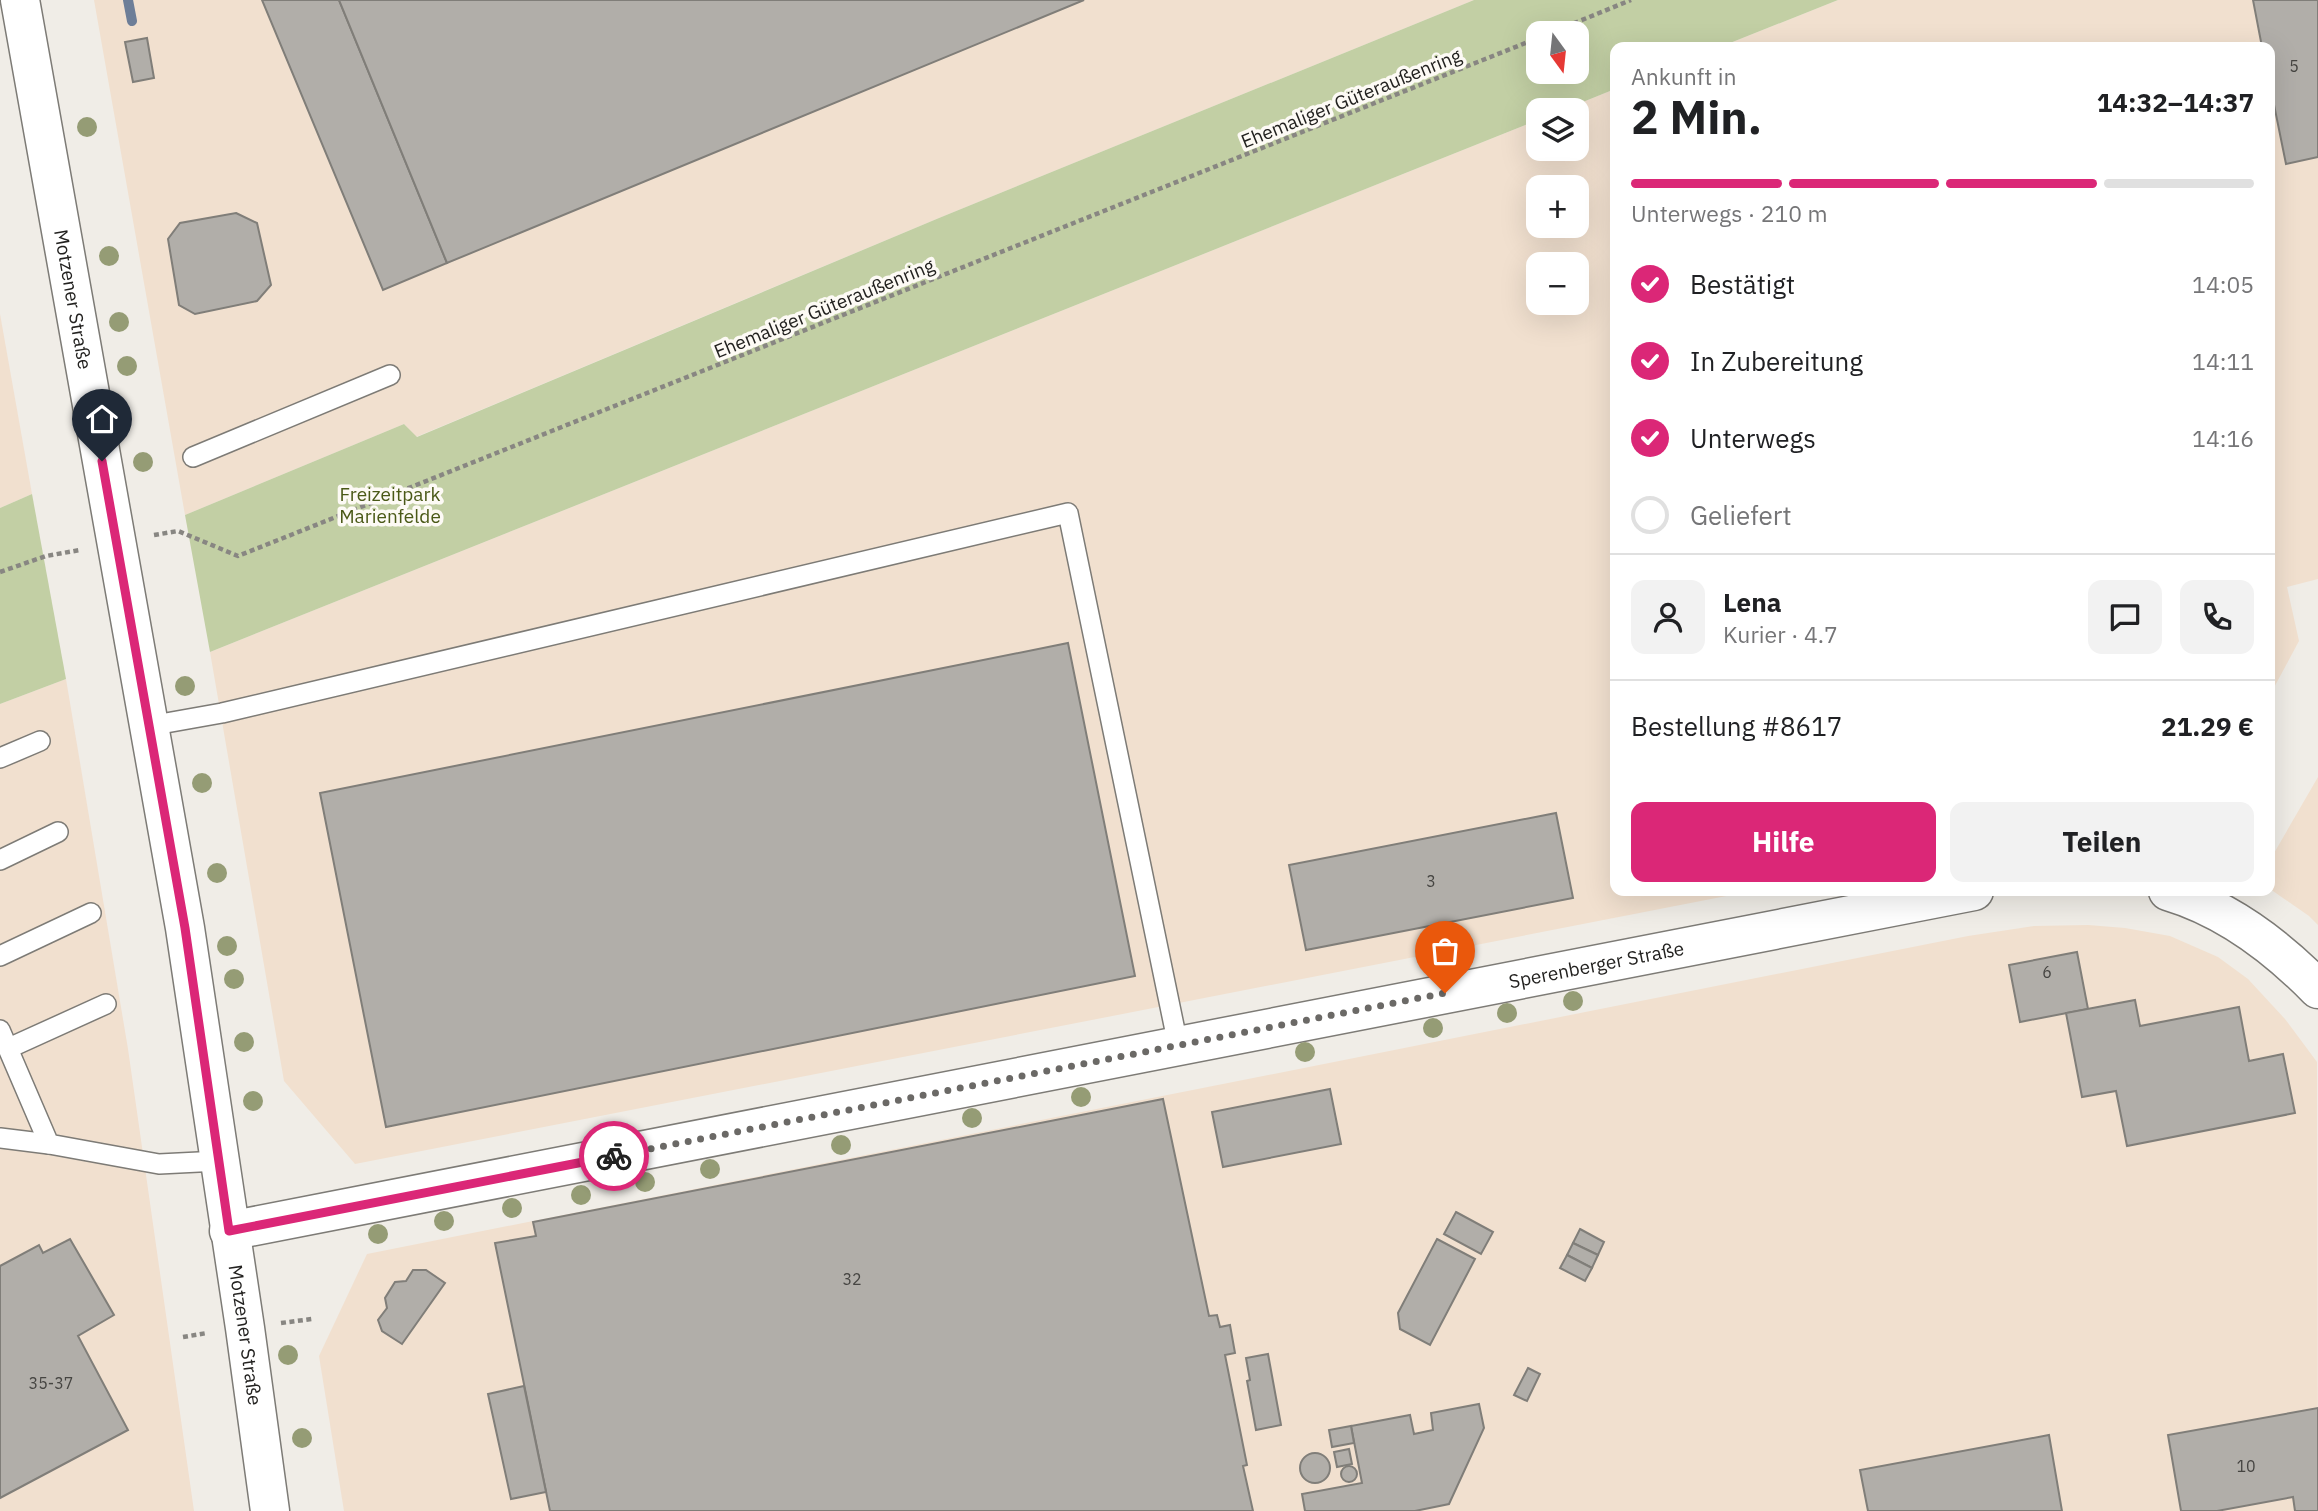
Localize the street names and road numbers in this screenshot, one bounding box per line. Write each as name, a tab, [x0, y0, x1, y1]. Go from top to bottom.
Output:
street label: Ehemaliger Güteraußenring	[1237, 43, 1465, 153]
street label: Motzener Straße	[49, 227, 97, 371]
street label: Ehemaliger Güteraußenring	[710, 253, 938, 363]
street label: Sperenberger Straße	[1507, 936, 1686, 993]
street label: Motzener Straße	[224, 1263, 267, 1407]

